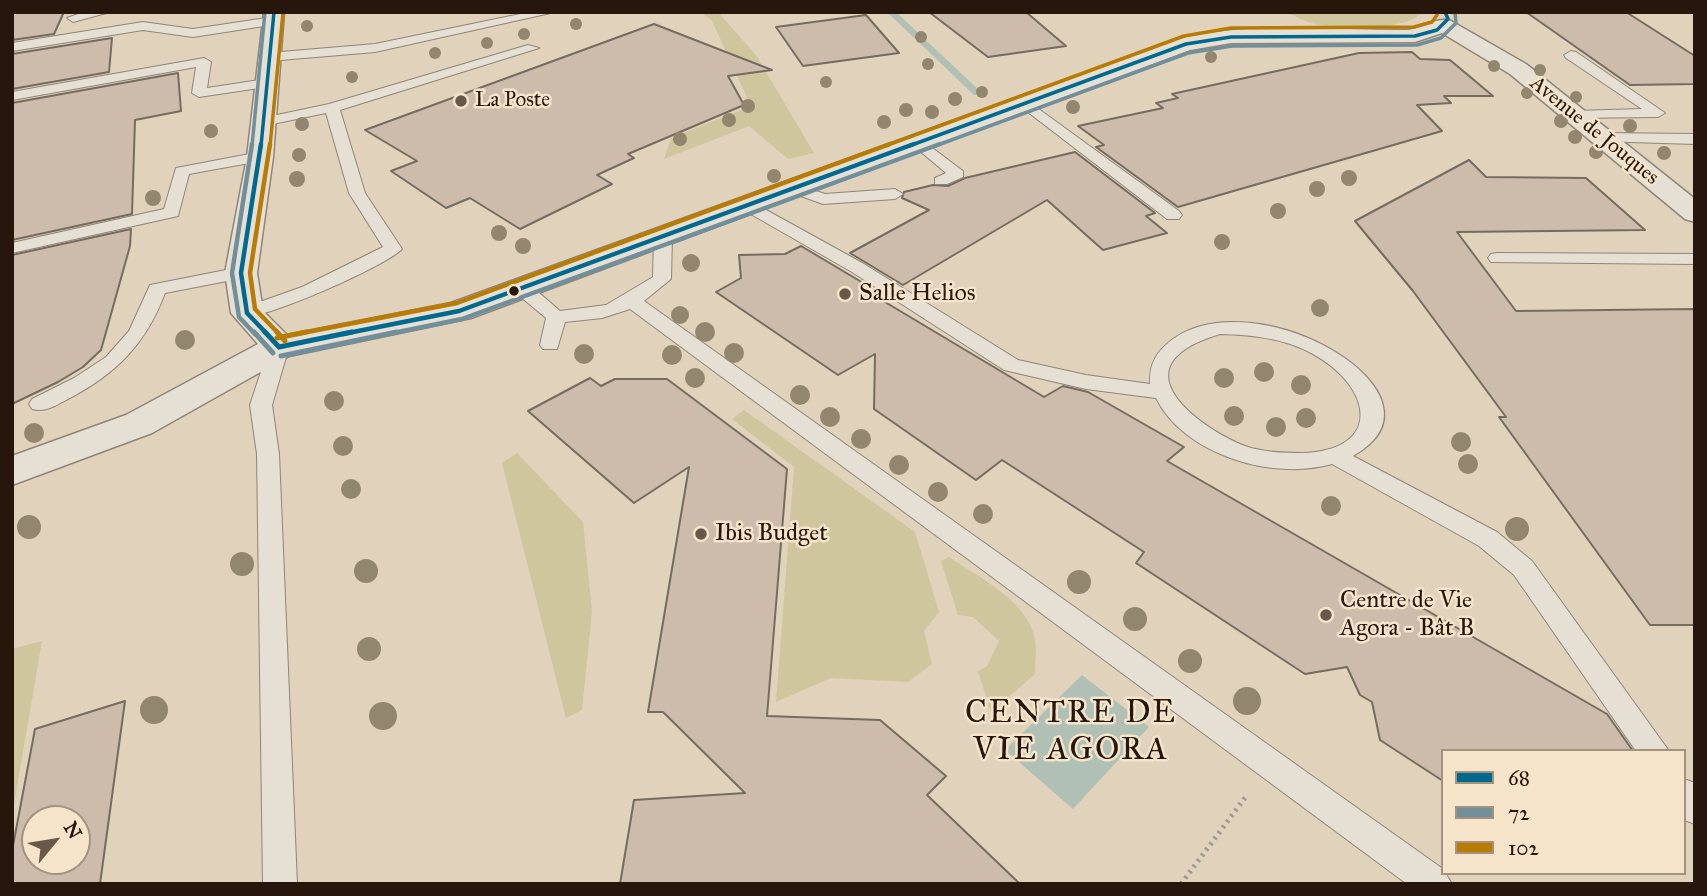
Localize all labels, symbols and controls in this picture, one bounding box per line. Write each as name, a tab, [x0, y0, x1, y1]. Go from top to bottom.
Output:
street label: Avenue de Jouques	[1524, 71, 1664, 191]
place label: La Poste	[475, 88, 550, 114]
marker: La Poste	[453, 93, 469, 109]
place label: Salle Helios	[859, 280, 976, 308]
unlabelled marker	[507, 284, 521, 298]
marker: Salle Helios	[837, 286, 853, 302]
place label: Ibis Budget	[715, 520, 828, 548]
marker: Ibis Budget	[693, 526, 709, 542]
place label: Centre de Vie Agora - Bât B	[1340, 587, 1474, 643]
marker: Centre de Vie Agora - Bât B	[1318, 607, 1334, 623]
district label: CENTRE DE VIE AGORA	[966, 695, 1176, 770]
legend	[1441, 749, 1686, 875]
text: 68	[1508, 765, 1530, 791]
text: 72	[1508, 800, 1530, 826]
north arrow	[21, 805, 91, 875]
text: N	[59, 818, 87, 843]
text: 102	[1508, 835, 1539, 861]

